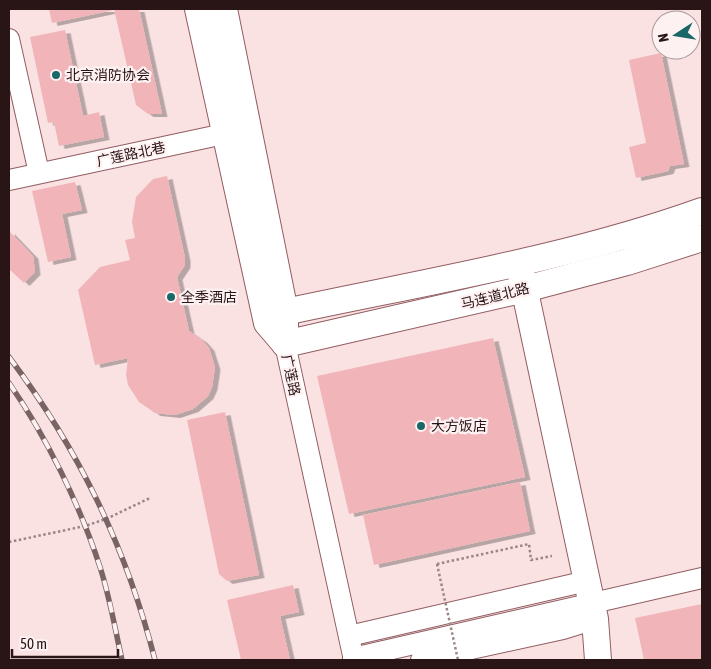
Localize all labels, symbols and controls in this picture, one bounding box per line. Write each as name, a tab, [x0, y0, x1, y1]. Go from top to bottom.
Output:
north arrow	[651, 10, 701, 60]
text: N	[655, 32, 672, 43]
place label: 北京消防协会	[66, 67, 150, 83]
marker: 北京消防协会	[50, 69, 62, 81]
street label: 广莲路北巷	[95, 139, 167, 169]
street label: 马连道北路	[459, 280, 531, 312]
place label: 全季酒店	[181, 289, 237, 305]
marker: 全季酒店	[165, 291, 177, 303]
street label: 广莲路	[279, 353, 303, 397]
place label: 大方饭店	[431, 418, 487, 434]
marker: 大方饭店	[415, 420, 427, 432]
scale bar	[12, 626, 119, 658]
text: 50 m	[20, 635, 47, 652]

